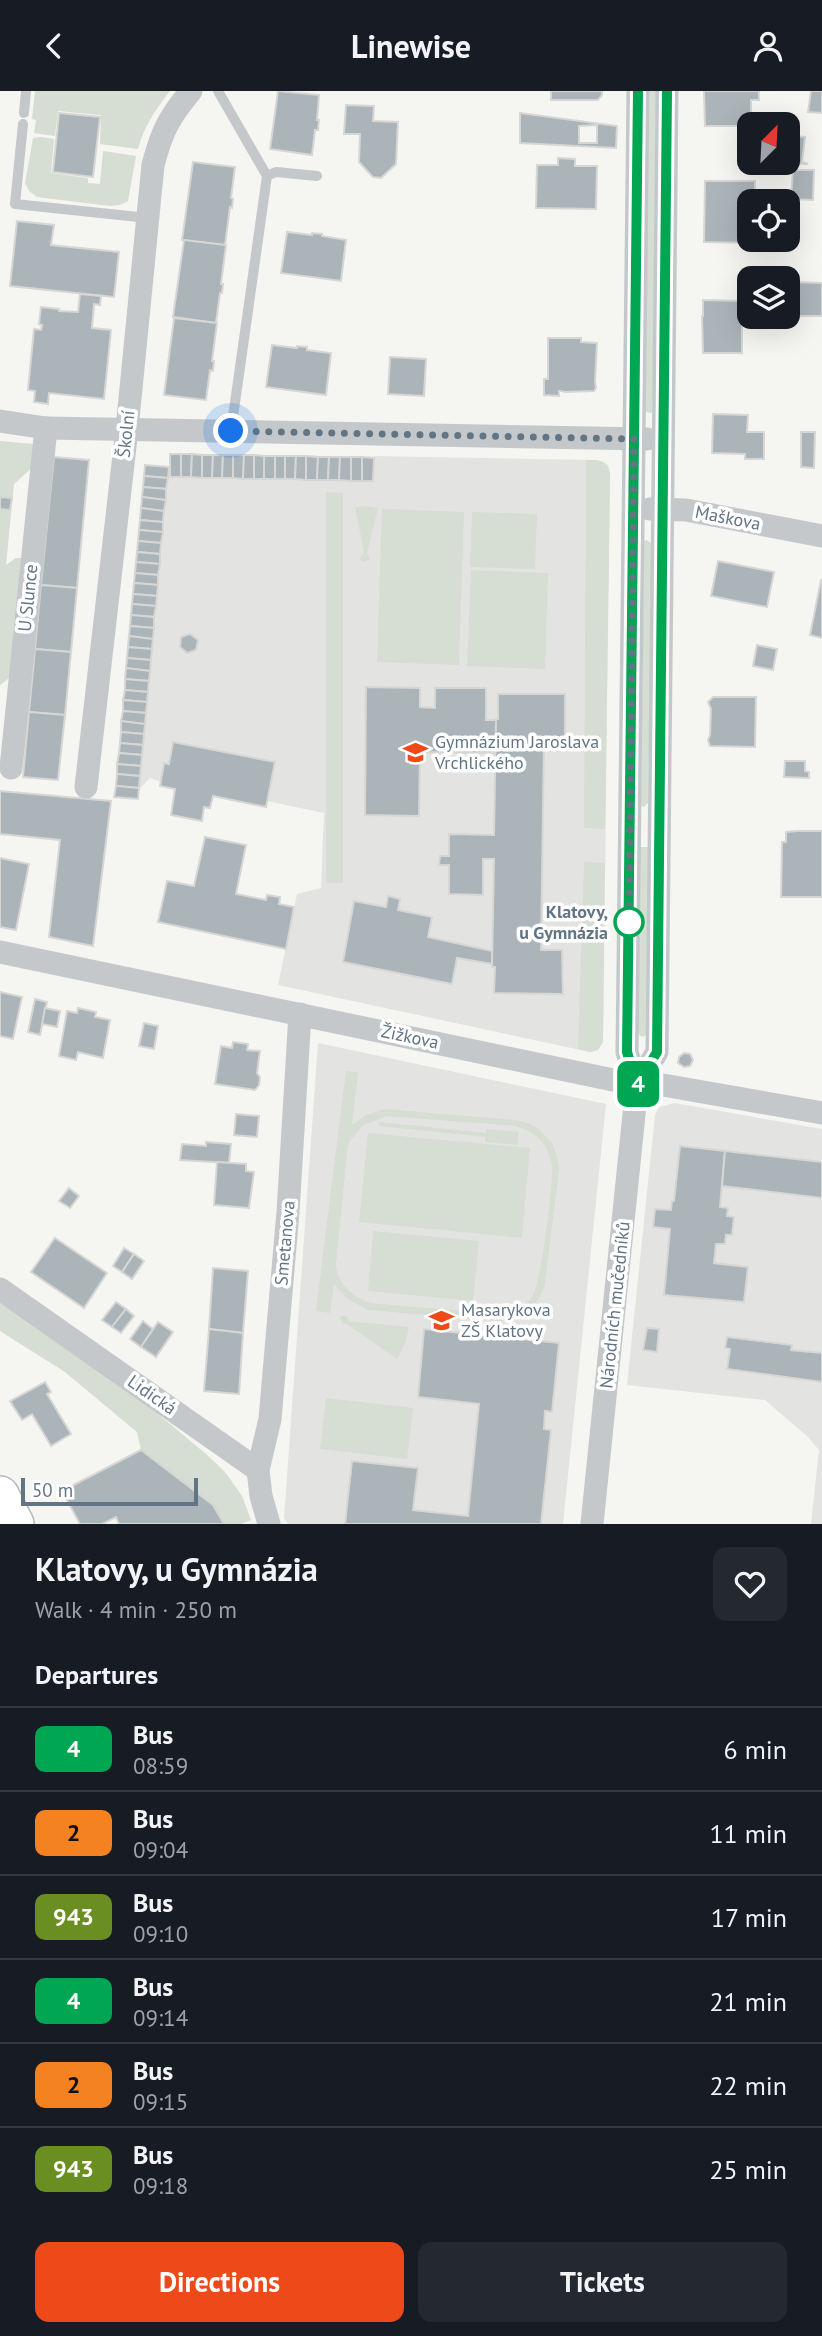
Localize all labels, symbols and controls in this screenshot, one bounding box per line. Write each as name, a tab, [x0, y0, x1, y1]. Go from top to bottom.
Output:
text: Linewise	[351, 25, 471, 67]
icon: back	[35, 27, 73, 65]
icon: person	[749, 27, 787, 65]
north arrow	[737, 112, 800, 175]
map controls	[737, 112, 800, 329]
button: locate	[737, 189, 800, 252]
button: layers	[737, 266, 800, 329]
street label: Školní	[112, 409, 139, 459]
your location	[213, 413, 248, 448]
street label: Maškova	[693, 500, 763, 535]
street label: U Slunce	[13, 563, 42, 633]
place label: Gymnázium Jaroslava Vrchlického	[434, 730, 599, 774]
school or university icon: Gymnázium Jaroslava Vrchlického	[401, 738, 429, 766]
place label: Klatovy, u Gymnázia	[519, 900, 608, 944]
marker: Klatovy, u Gymnázia	[614, 907, 644, 937]
street label: Žižkova	[379, 1019, 441, 1054]
line badge: 4	[615, 1061, 661, 1107]
text: 4	[631, 1068, 645, 1099]
street label: Smetanova	[269, 1199, 300, 1286]
street label: Národních mučedníků	[594, 1220, 635, 1390]
place label: Masarykova ZŠ Klatovy	[461, 1298, 551, 1342]
school or university icon: Masarykova ZŠ Klatovy	[427, 1306, 455, 1334]
street label: Lidická	[123, 1370, 181, 1420]
scale bar	[21, 1475, 198, 1507]
text: 50 m	[32, 1478, 73, 1502]
text: Klatovy, u Gymnázia	[35, 1547, 318, 1590]
button: heart	[713, 1547, 787, 1621]
text: Walk · 4 min · 250 m	[35, 1595, 237, 1624]
text: Departures	[35, 1658, 158, 1691]
text: Bus	[133, 1718, 173, 1751]
text: 4	[67, 1733, 80, 1764]
text: 6 min	[724, 1733, 787, 1766]
text: 08:59	[133, 1751, 188, 1780]
text: Bus	[133, 1802, 173, 1835]
text: 2	[67, 1817, 80, 1848]
text: 11 min	[709, 1817, 787, 1850]
text: 09:04	[133, 1835, 188, 1864]
text: Bus	[133, 1886, 173, 1919]
text: 943	[53, 1901, 94, 1932]
text: 17 min	[711, 1901, 787, 1934]
text: 09:10	[133, 1919, 188, 1948]
text: Bus	[133, 1970, 173, 2003]
text: 4	[67, 1985, 80, 2016]
text: 21 min	[709, 1985, 787, 2018]
text: 09:14	[133, 2003, 188, 2032]
text: Bus	[133, 2054, 173, 2087]
text: 2	[67, 2069, 80, 2100]
text: 22 min	[709, 2069, 787, 2102]
text: 09:15	[133, 2087, 188, 2116]
text: Bus	[133, 2138, 173, 2171]
text: 943	[53, 2153, 94, 2184]
text: 25 min	[709, 2153, 787, 2186]
text: 09:18	[133, 2171, 188, 2200]
button: Directions	[35, 2242, 404, 2322]
button: Tickets	[418, 2242, 787, 2322]

